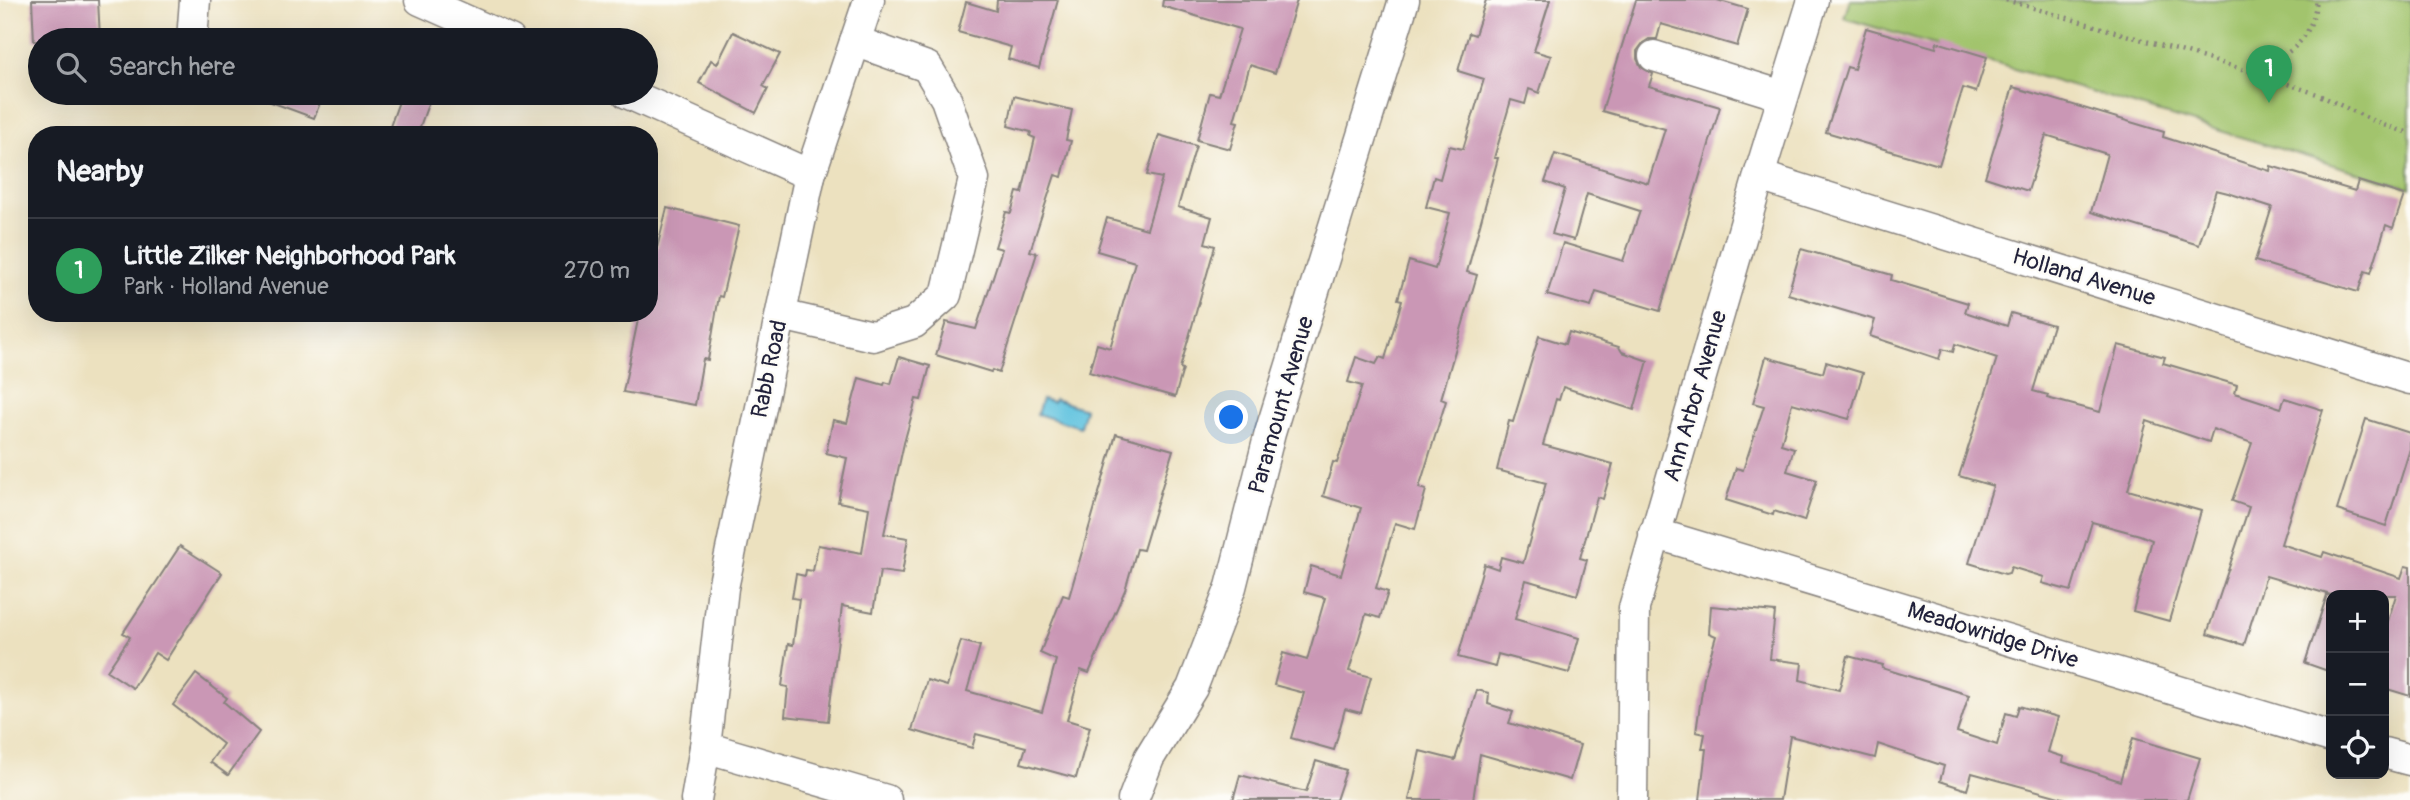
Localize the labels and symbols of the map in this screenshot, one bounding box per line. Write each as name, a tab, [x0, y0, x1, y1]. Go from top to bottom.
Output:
pin: 1	[2246, 45, 2292, 103]
street label: Holland Avenue	[2009, 242, 2160, 313]
street label: Ann Arbor Avenue	[1657, 306, 1733, 485]
street label: Paramount Avenue	[1242, 312, 1320, 497]
street label: Rabb Road	[745, 317, 793, 421]
your location	[1214, 400, 1248, 434]
street label: Meadowridge Drive	[1904, 595, 2083, 675]

